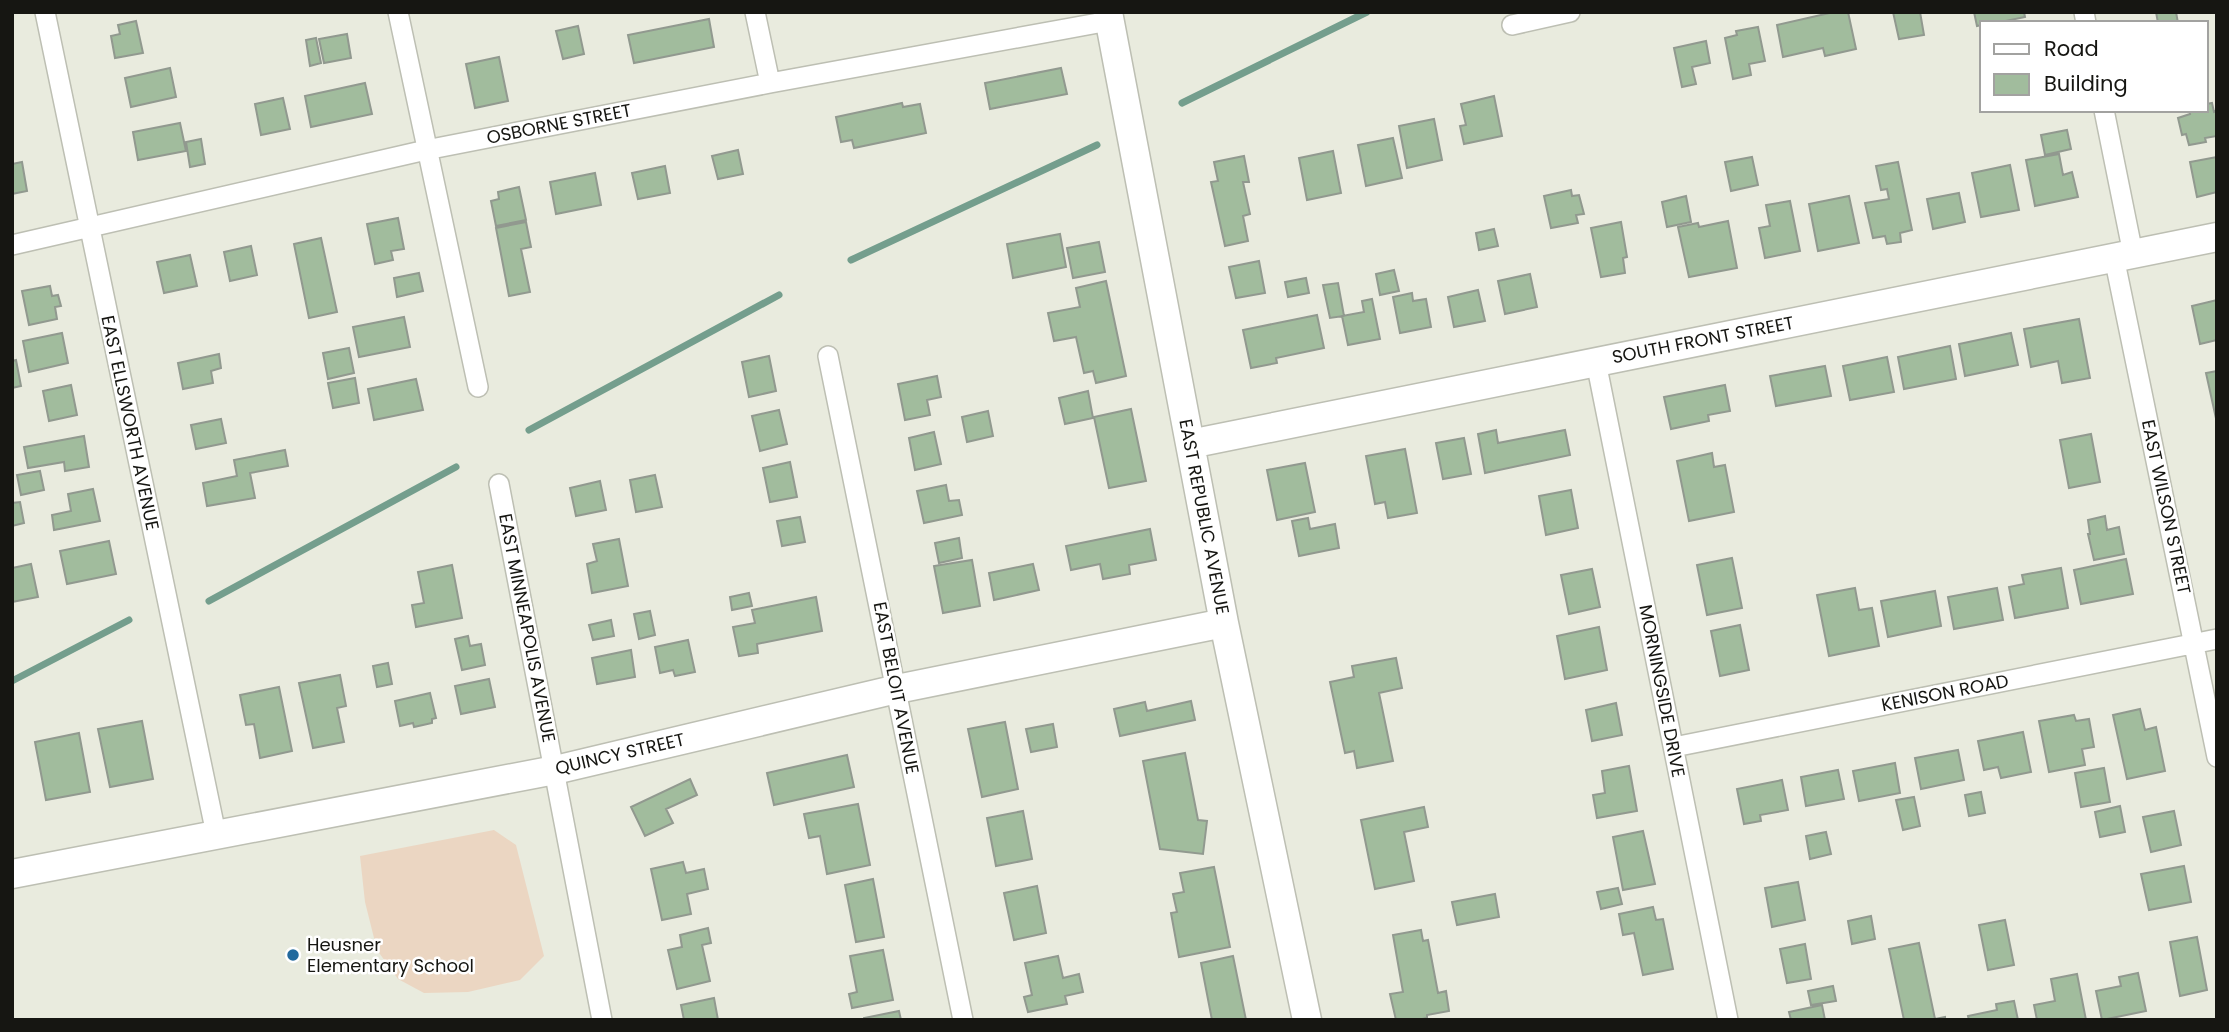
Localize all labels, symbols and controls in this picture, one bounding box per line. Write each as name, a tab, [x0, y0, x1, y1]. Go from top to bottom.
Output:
legend	[1980, 21, 2208, 112]
text: Road	[2044, 34, 2099, 63]
text: Building	[2044, 69, 2128, 98]
street label: OSBORNE STREET	[484, 97, 634, 150]
street label: SOUTH FRONT STREET	[1610, 310, 1796, 369]
street label: EAST ELLSWORTH AVENUE	[95, 313, 165, 533]
street label: EAST REPUBLIC AVENUE	[1173, 417, 1236, 617]
street label: EAST WILSON STREET	[2136, 417, 2197, 597]
street label: EAST MINNEAPOLIS AVENUE	[493, 511, 562, 745]
street label: EAST BELOIT AVENUE	[868, 600, 925, 776]
street label: MORNINGSIDE DRIVE	[1633, 602, 1692, 779]
street label: KENISON ROAD	[1879, 668, 2011, 717]
street label: QUINCY STREET	[553, 726, 687, 781]
place label: Heusner Elementary School	[307, 932, 474, 978]
marker: Heusner Elementary School	[285, 947, 301, 963]

